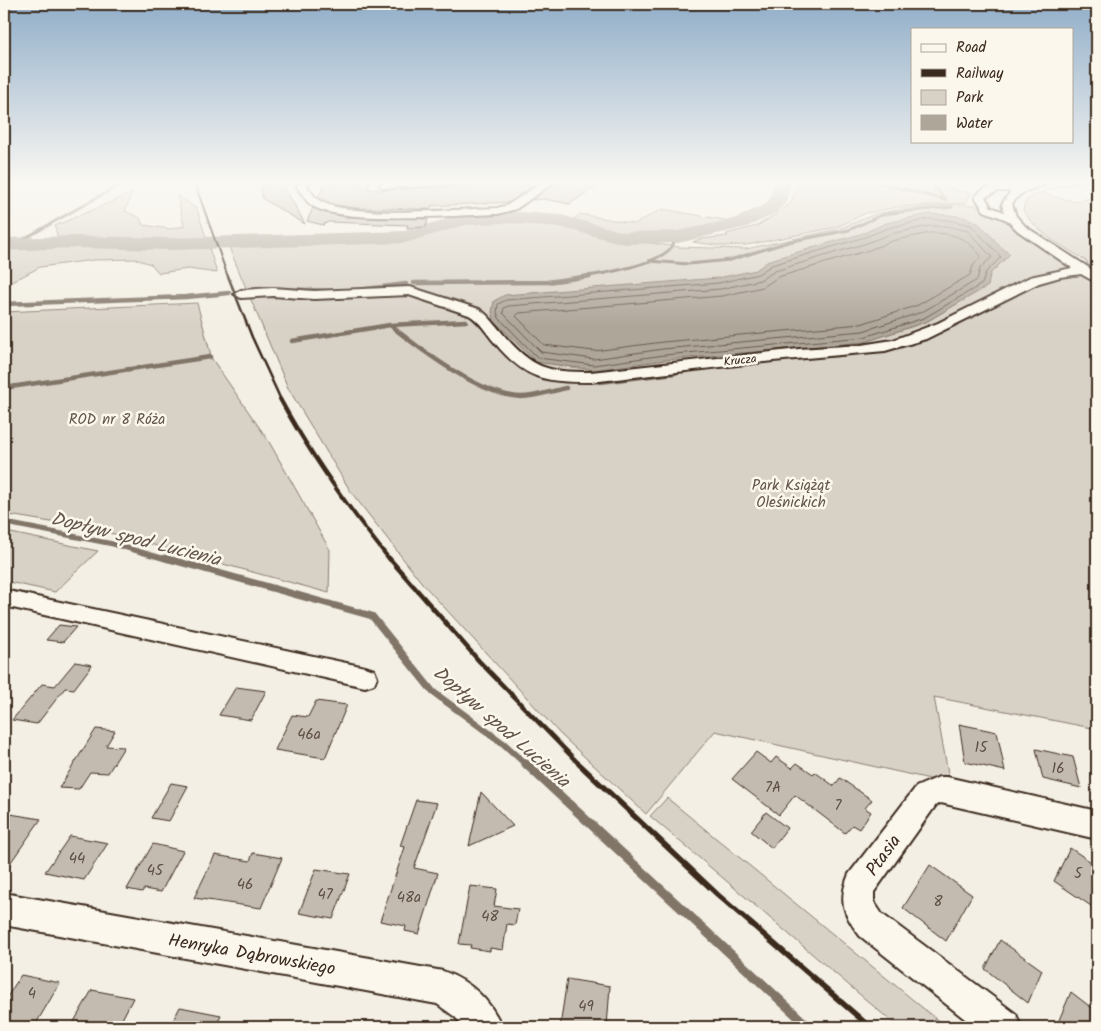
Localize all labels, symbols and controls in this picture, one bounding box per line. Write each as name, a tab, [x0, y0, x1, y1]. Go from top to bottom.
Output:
legend	[911, 28, 1074, 142]
text: Road	[956, 36, 987, 60]
text: Railway	[956, 62, 1004, 86]
text: Park	[956, 86, 984, 110]
text: Water	[956, 112, 993, 136]
street label: Krucza	[723, 349, 758, 372]
park label: ROD nr 8 Róża	[69, 408, 165, 432]
park label: Park Książąt Oleśnickich	[752, 474, 830, 515]
water label: Dopływ spod Lucienia	[48, 504, 224, 576]
water label: Dopływ spod Lucienia	[425, 659, 577, 796]
house number: 46a	[297, 723, 321, 747]
house number: 15	[975, 736, 988, 760]
house number: 16	[1051, 757, 1065, 781]
house number: 7A	[765, 776, 781, 800]
house number: 7	[835, 794, 843, 818]
street label: Ptasia	[859, 829, 909, 883]
house number: 44	[69, 847, 85, 871]
house number: 45	[147, 859, 164, 883]
house number: 5	[1074, 862, 1083, 886]
house number: 46	[237, 873, 253, 897]
house number: 47	[317, 883, 334, 907]
house number: 48a	[397, 886, 421, 910]
house number: 8	[933, 890, 943, 914]
house number: 48	[481, 905, 500, 929]
street label: Henryka Dąbrowskiego	[166, 927, 338, 984]
house number: 4	[28, 982, 36, 1006]
house number: 49	[578, 995, 594, 1019]

